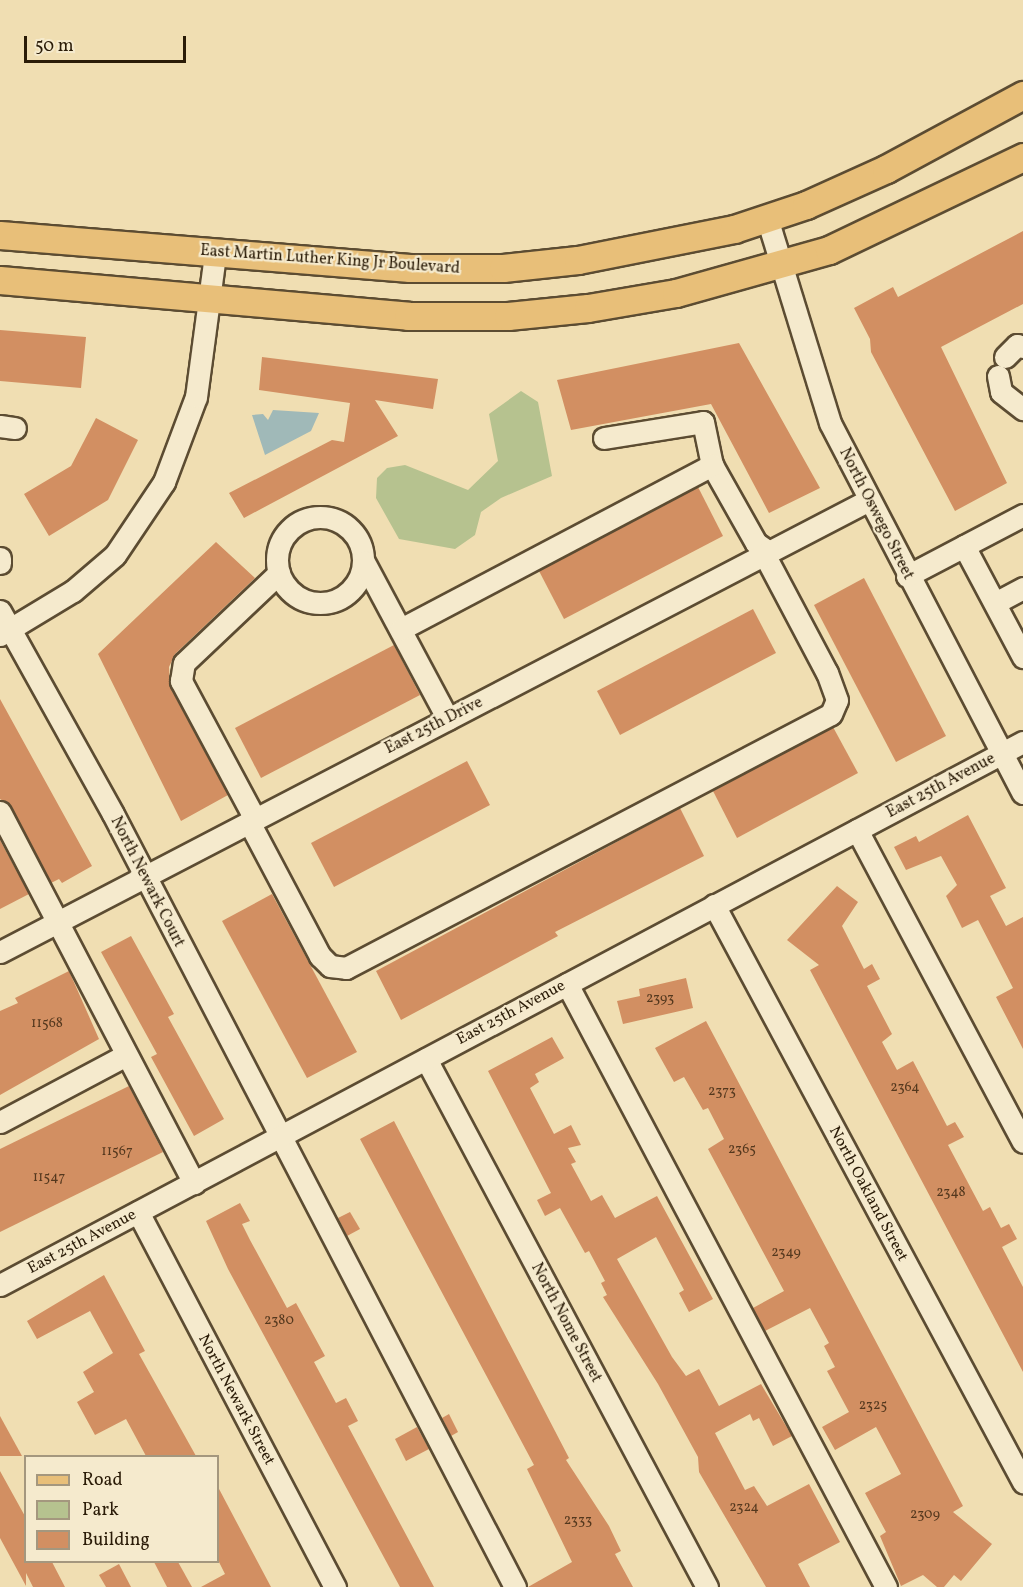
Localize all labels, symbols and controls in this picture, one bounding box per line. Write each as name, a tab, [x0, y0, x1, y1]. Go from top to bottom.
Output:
scale bar	[27, 24, 189, 62]
text: 50 m	[35, 34, 74, 59]
street label: East Martin Luther King Jr Boulevard	[200, 241, 460, 279]
street label: North Oswego Street	[834, 445, 918, 583]
street label: East 25th Drive	[382, 693, 486, 759]
street label: East 25th Avenue	[883, 749, 999, 823]
street label: North Newark Court	[106, 813, 188, 951]
street label: East 25th Avenue	[453, 976, 569, 1050]
house number: 2393	[646, 991, 674, 1007]
house number: 11568	[31, 1016, 63, 1032]
house number: 2364	[890, 1080, 920, 1096]
house number: 2373	[708, 1084, 736, 1100]
street label: North Oakland Street	[824, 1123, 912, 1265]
house number: 2365	[728, 1142, 756, 1158]
house number: 11567	[101, 1144, 133, 1160]
house number: 11547	[33, 1170, 65, 1186]
house number: 2348	[936, 1185, 966, 1201]
street label: East 25th Avenue	[24, 1205, 140, 1279]
house number: 2349	[771, 1245, 801, 1261]
street label: North Nome Street	[526, 1260, 606, 1386]
house number: 2380	[264, 1313, 294, 1329]
street label: North Newark Street	[193, 1331, 279, 1469]
house number: 2325	[859, 1398, 887, 1414]
legend	[24, 1455, 219, 1563]
text: Road	[82, 1468, 123, 1493]
text: Park	[82, 1498, 119, 1523]
house number: 2324	[729, 1500, 759, 1516]
house number: 2309	[910, 1507, 940, 1523]
house number: 2333	[564, 1513, 592, 1529]
text: Building	[82, 1528, 150, 1553]

